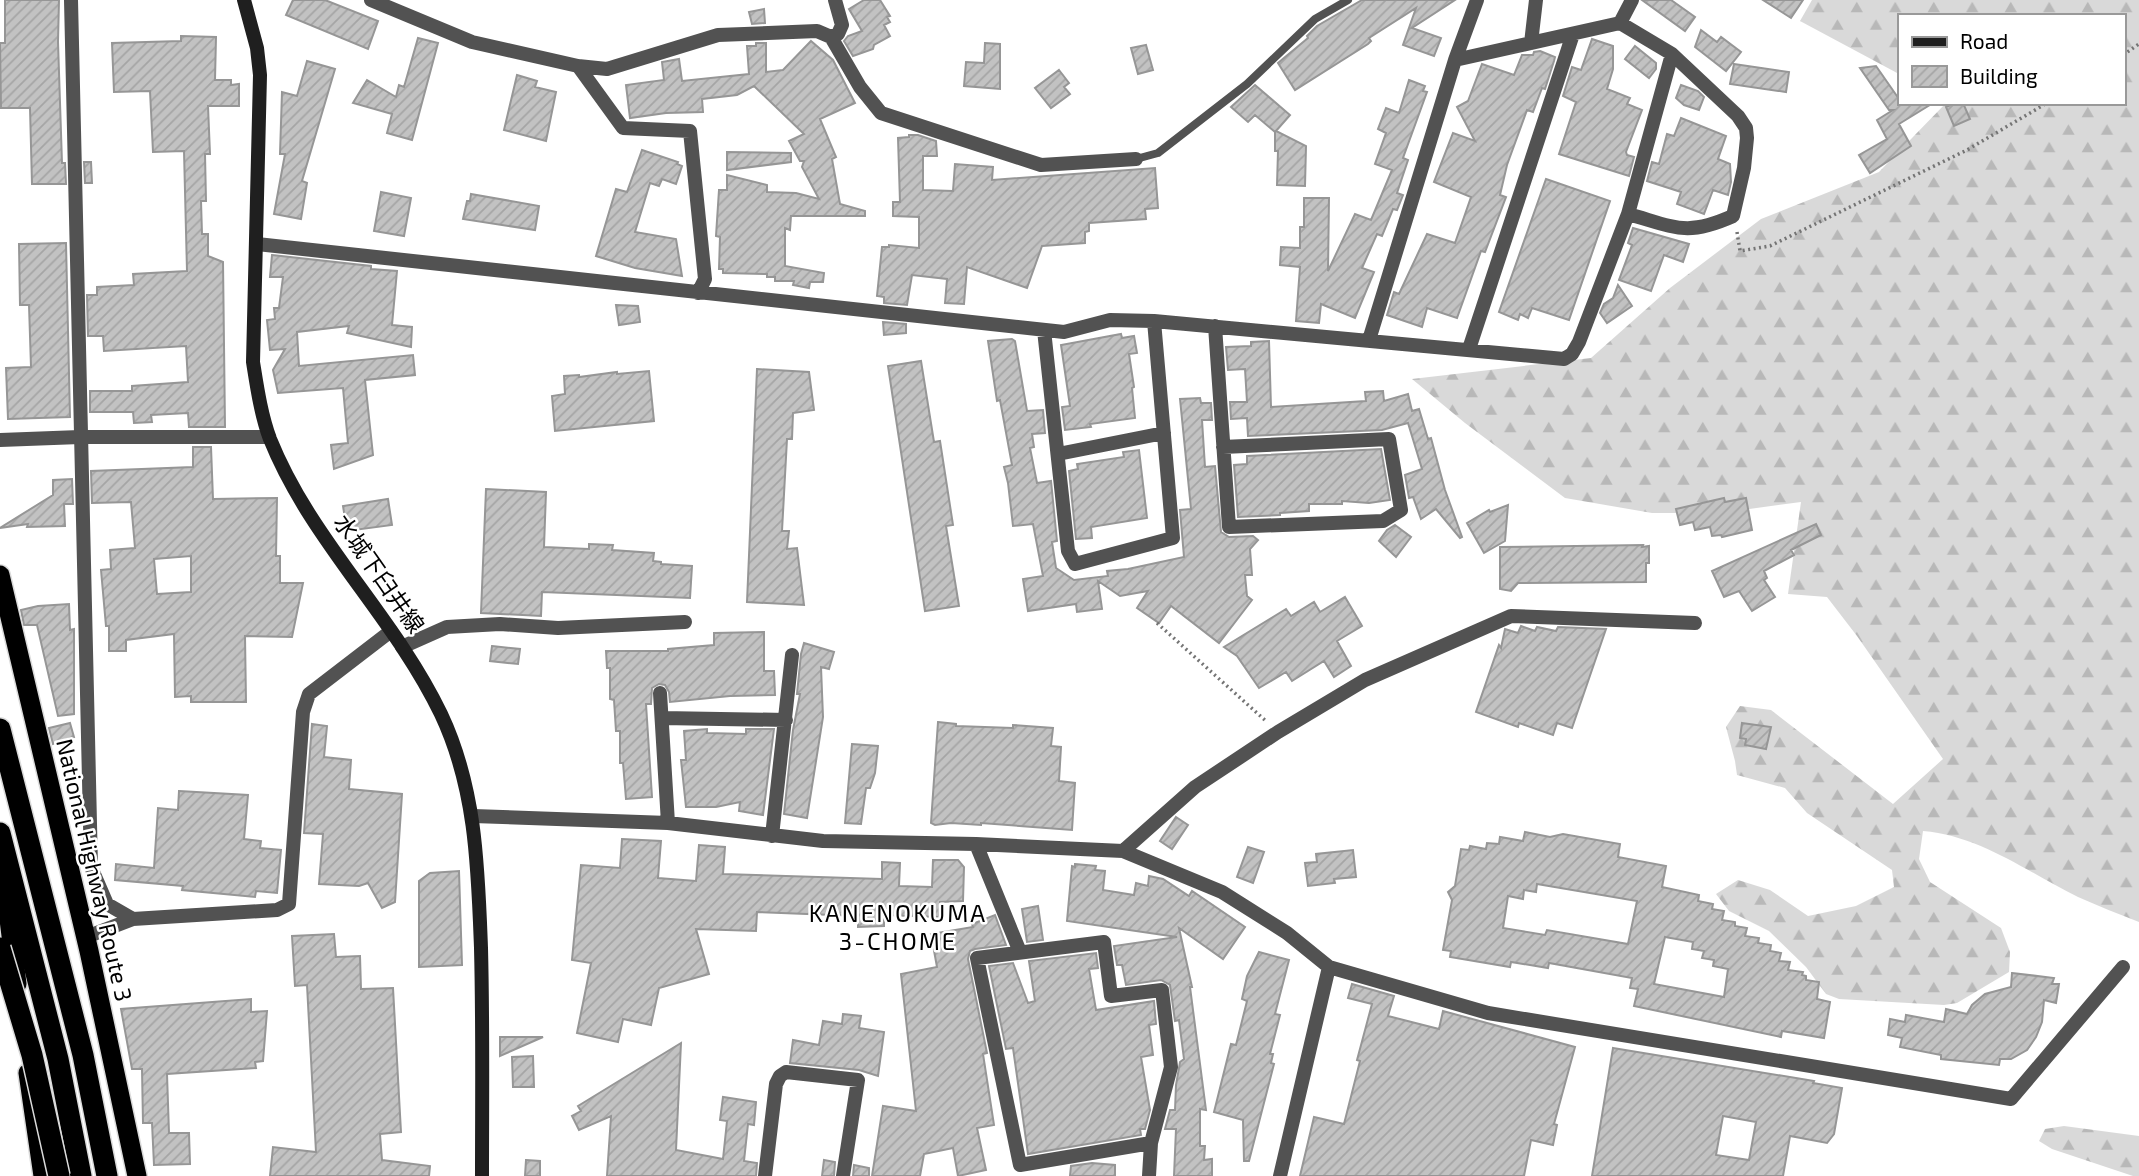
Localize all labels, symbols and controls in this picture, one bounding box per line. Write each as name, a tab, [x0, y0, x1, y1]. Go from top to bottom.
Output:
legend	[1898, 14, 2125, 105]
text: Road	[1960, 28, 2008, 53]
text: Building	[1960, 63, 2038, 88]
street label: 水城下臼井線	[329, 509, 431, 638]
street label: National Highway Route 3	[51, 736, 139, 1004]
district label: KANENOKUMA 3-CHOME	[809, 898, 987, 955]

